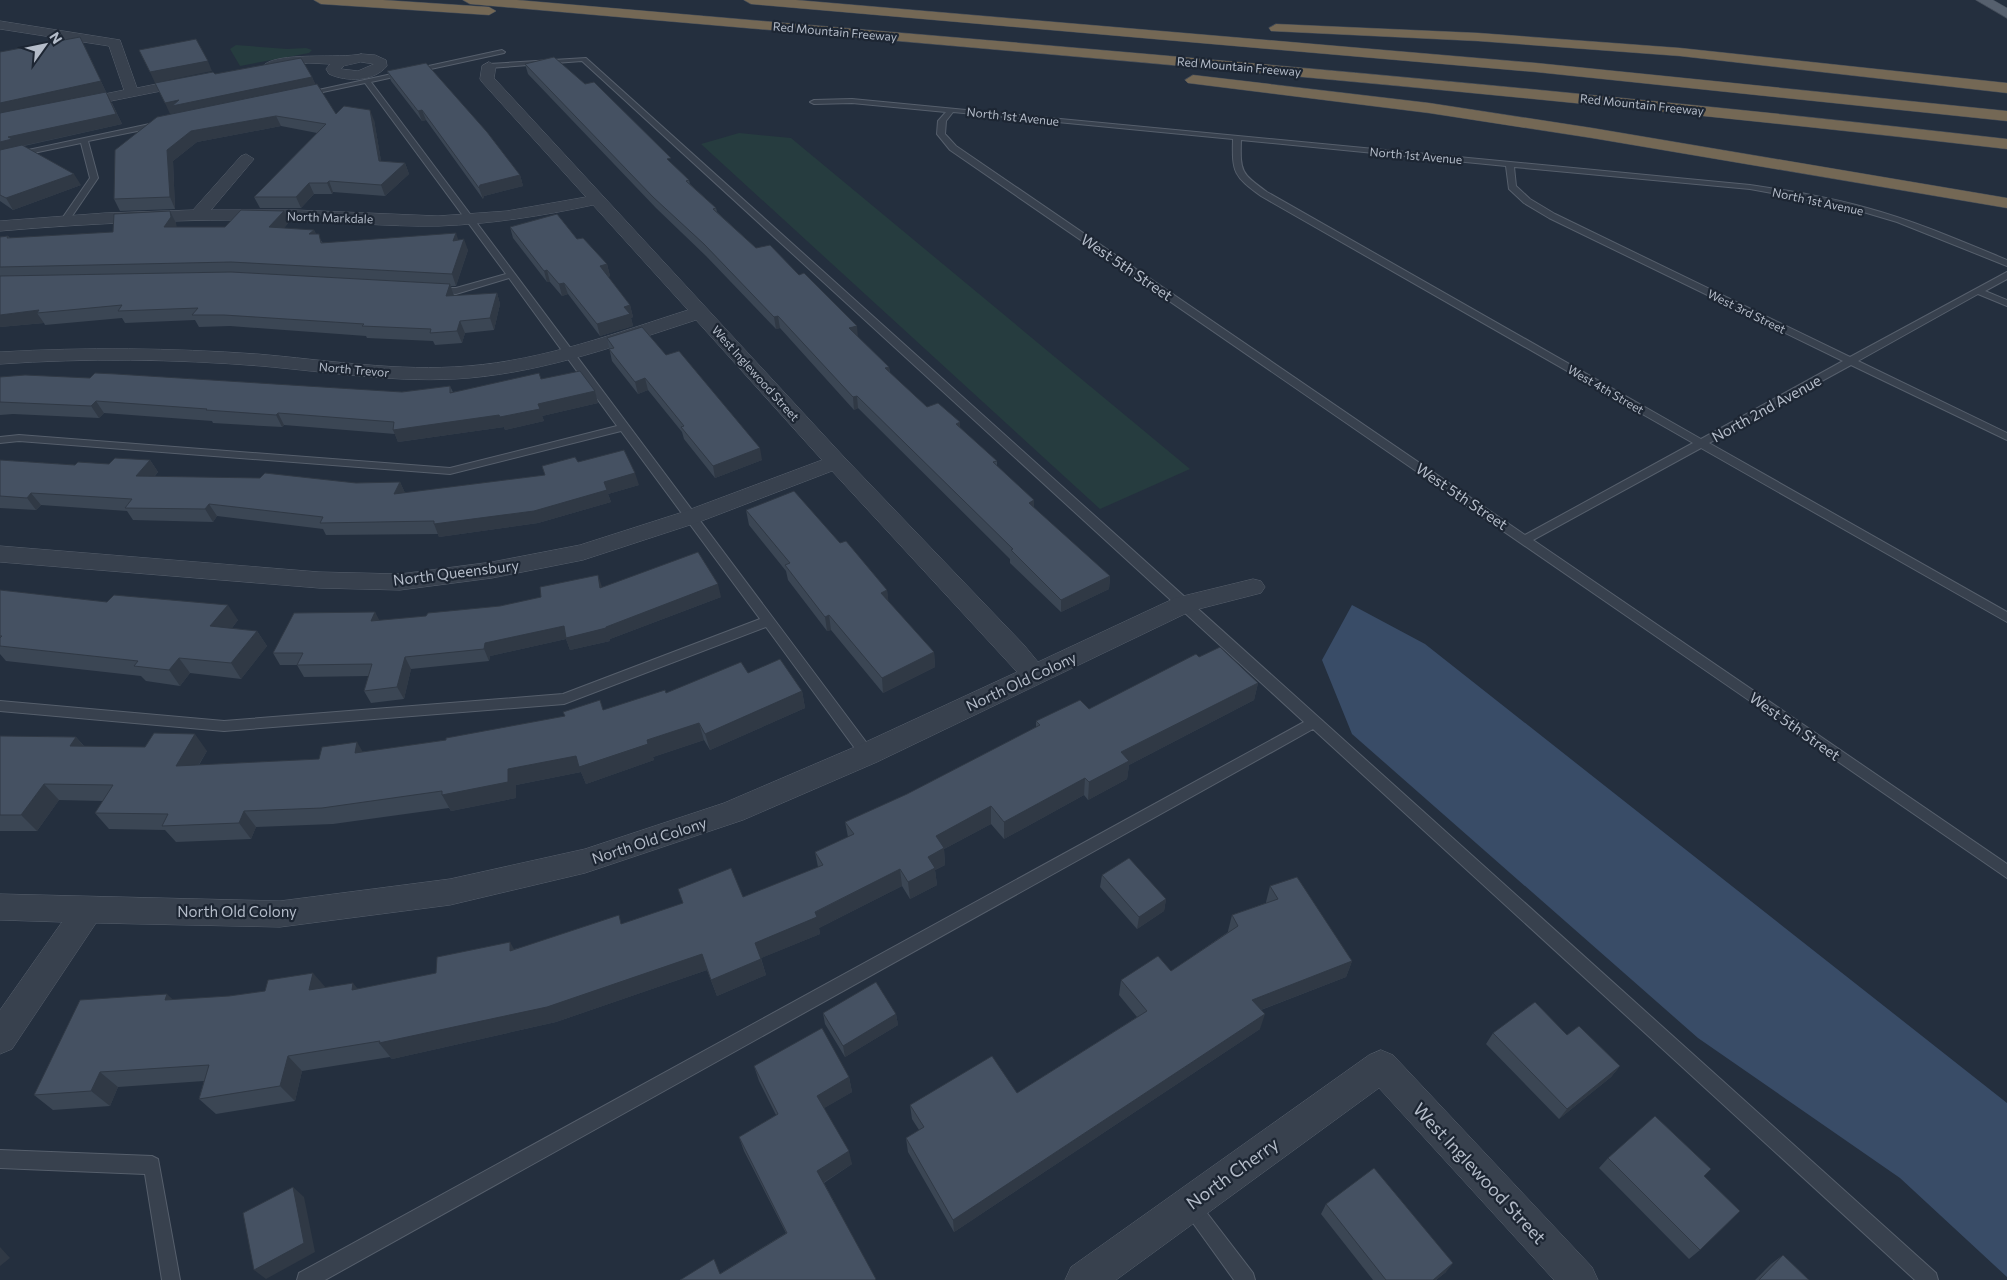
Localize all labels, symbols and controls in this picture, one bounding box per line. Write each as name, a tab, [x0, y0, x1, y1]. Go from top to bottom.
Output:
street label: Red Mountain Freeway	[772, 19, 898, 43]
north arrow	[20, 20, 70, 70]
text: N	[46, 29, 66, 47]
street label: Red Mountain Freeway	[1176, 54, 1302, 78]
street label: Red Mountain Freeway	[1579, 91, 1705, 117]
street label: North 1st Avenue	[966, 104, 1060, 128]
street label: North 1st Avenue	[1369, 144, 1463, 166]
street label: North 1st Avenue	[1771, 184, 1865, 218]
street label: North Markdale	[287, 208, 373, 226]
street label: West 5th Street	[1078, 230, 1176, 304]
street label: West 3rd Street	[1706, 286, 1788, 336]
street label: West Inglewood Street	[710, 323, 802, 424]
street label: North Trevor	[318, 359, 390, 379]
street label: West 4th Street	[1565, 362, 1647, 416]
street label: North 2nd Avenue	[1708, 370, 1824, 446]
street label: West 5th Street	[1413, 459, 1511, 533]
street label: North Queensbury	[392, 555, 520, 589]
street label: North Old Colony	[963, 647, 1079, 714]
street label: West 5th Street	[1746, 688, 1844, 764]
street label: North Old Colony	[589, 813, 709, 867]
street label: North Old Colony	[177, 902, 297, 920]
street label: West Inglewood Street	[1409, 1098, 1551, 1248]
street label: North Cherry	[1182, 1132, 1282, 1214]

